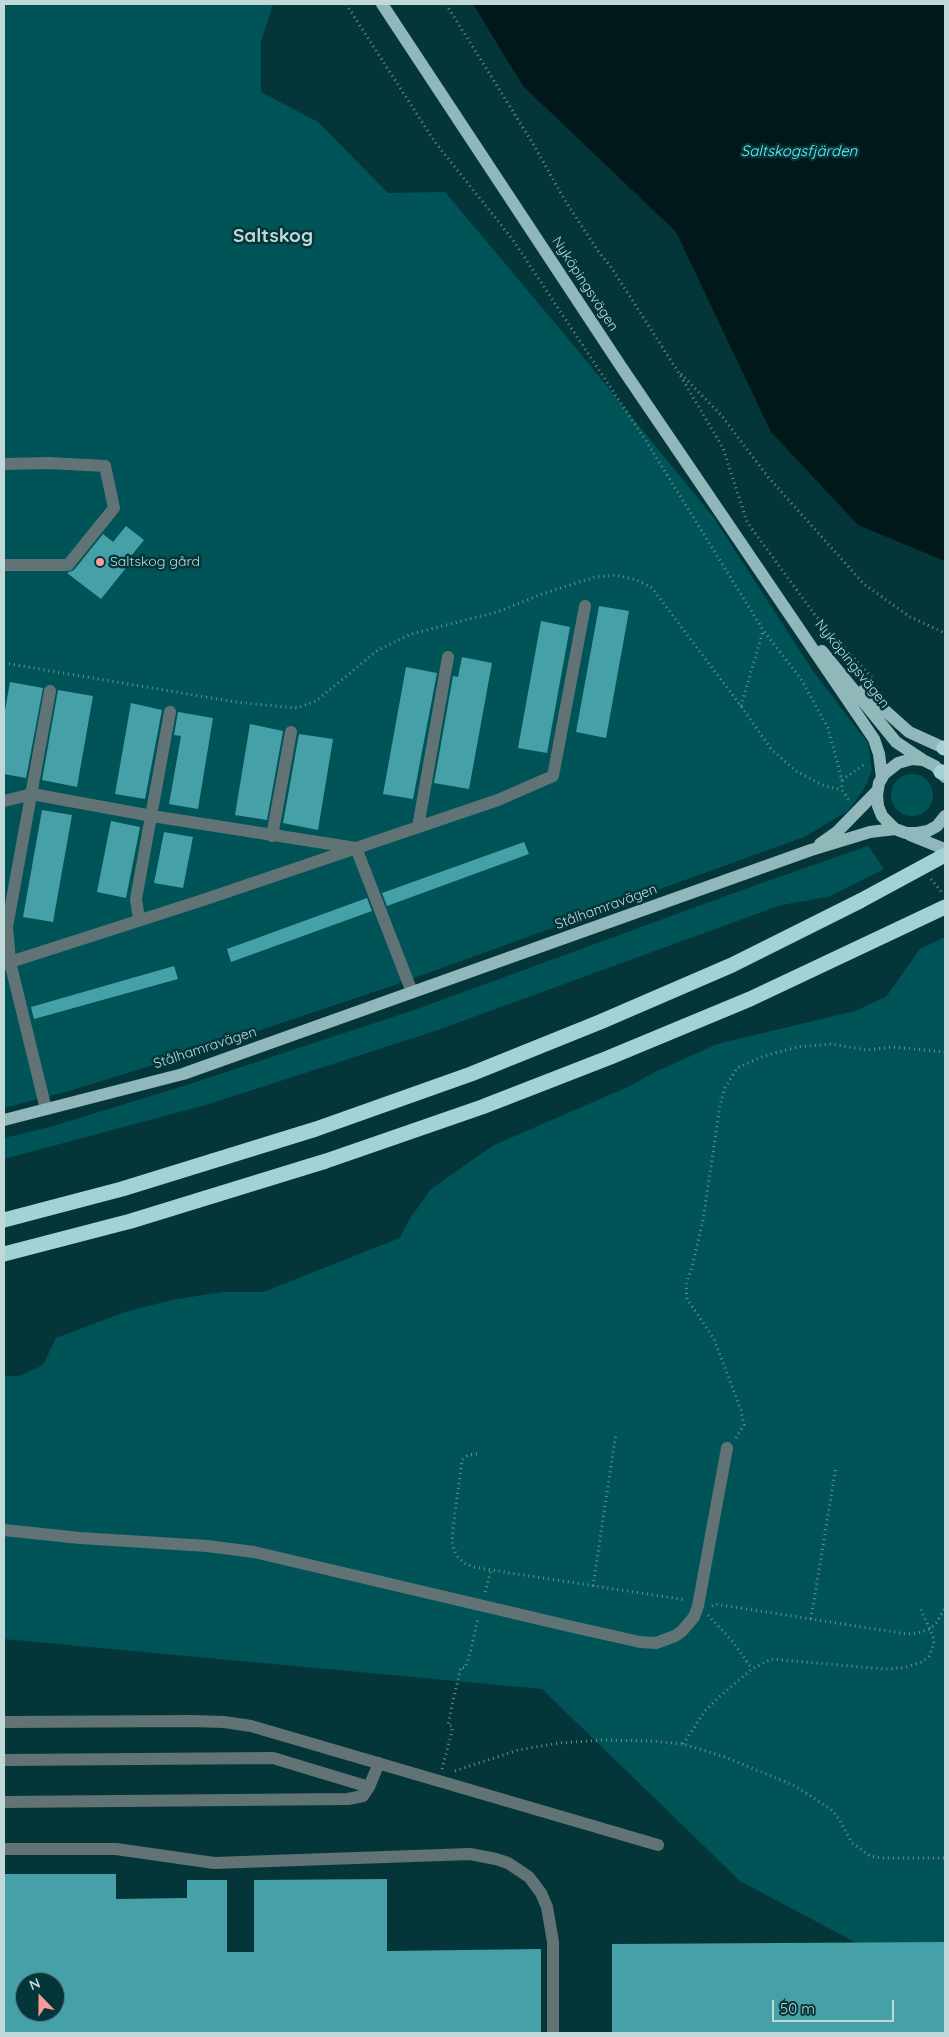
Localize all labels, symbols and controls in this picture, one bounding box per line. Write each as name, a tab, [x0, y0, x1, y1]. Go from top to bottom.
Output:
water label: Saltskogsfjärden	[741, 142, 857, 160]
district label: Saltskog	[233, 225, 313, 247]
street label: Nyköpingsvägen	[548, 234, 622, 334]
place label: Saltskog gård	[110, 554, 200, 570]
marker: Saltskog gård	[94, 556, 106, 568]
street label: Nyköpingsvägen	[811, 616, 893, 712]
street label: Stålhamravägen	[553, 881, 659, 933]
street label: Stålhamravägen	[151, 1023, 259, 1073]
north arrow	[15, 1972, 65, 2022]
text: N	[27, 1974, 43, 1994]
scale bar	[774, 1990, 896, 2022]
text: 50 m	[780, 1999, 815, 2018]

